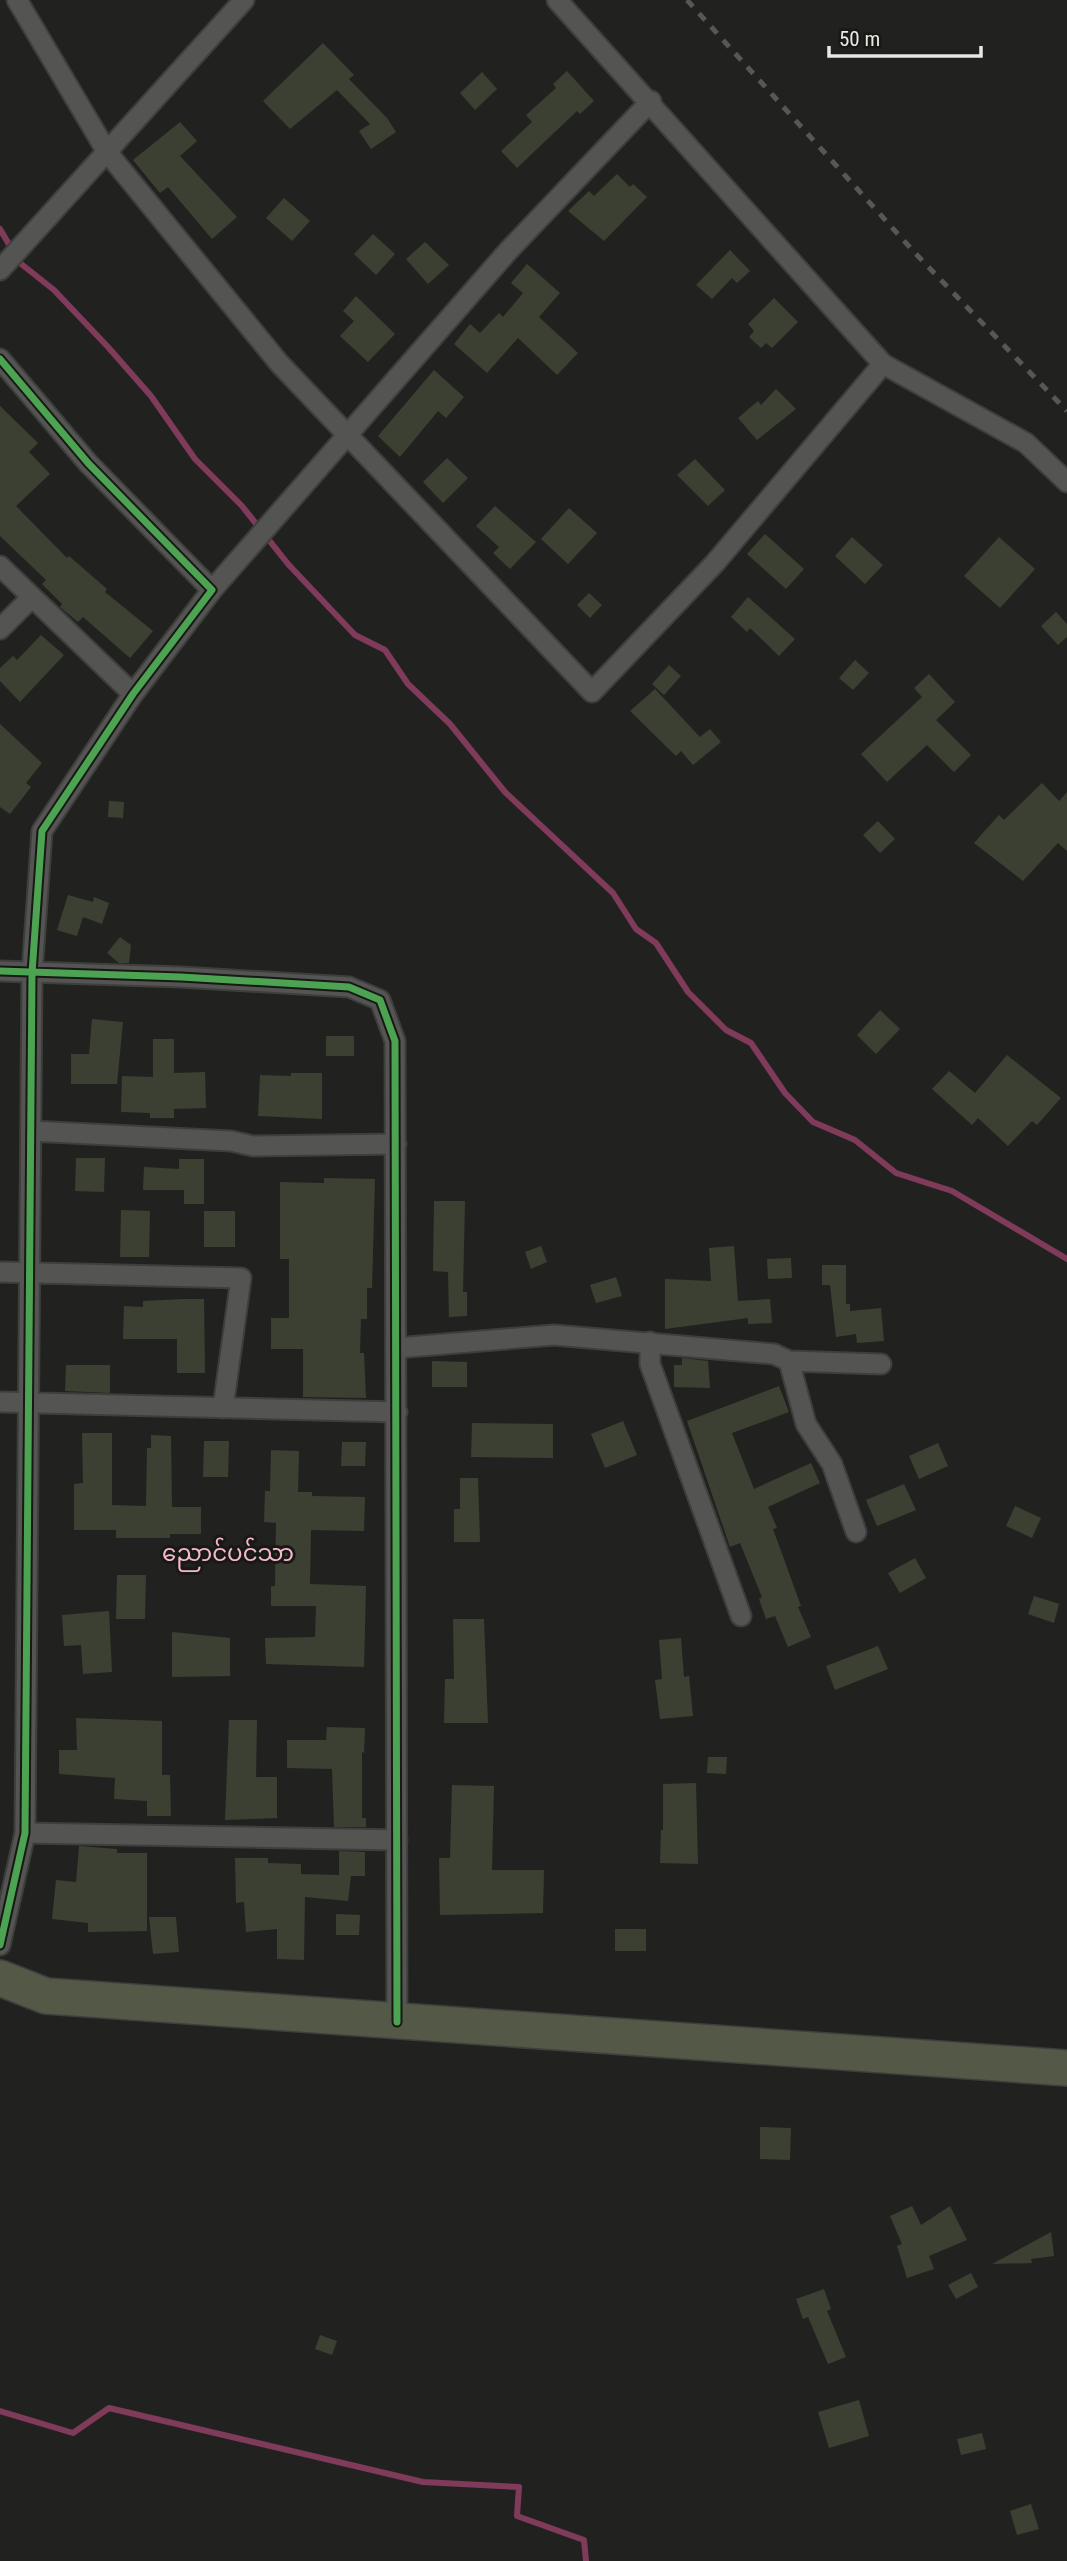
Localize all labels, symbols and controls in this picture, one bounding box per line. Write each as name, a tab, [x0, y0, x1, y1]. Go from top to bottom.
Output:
scale bar	[829, 14, 981, 58]
text: 50 m	[839, 27, 880, 51]
district label: ညောင်ပင်သာ	[162, 1537, 294, 1572]

